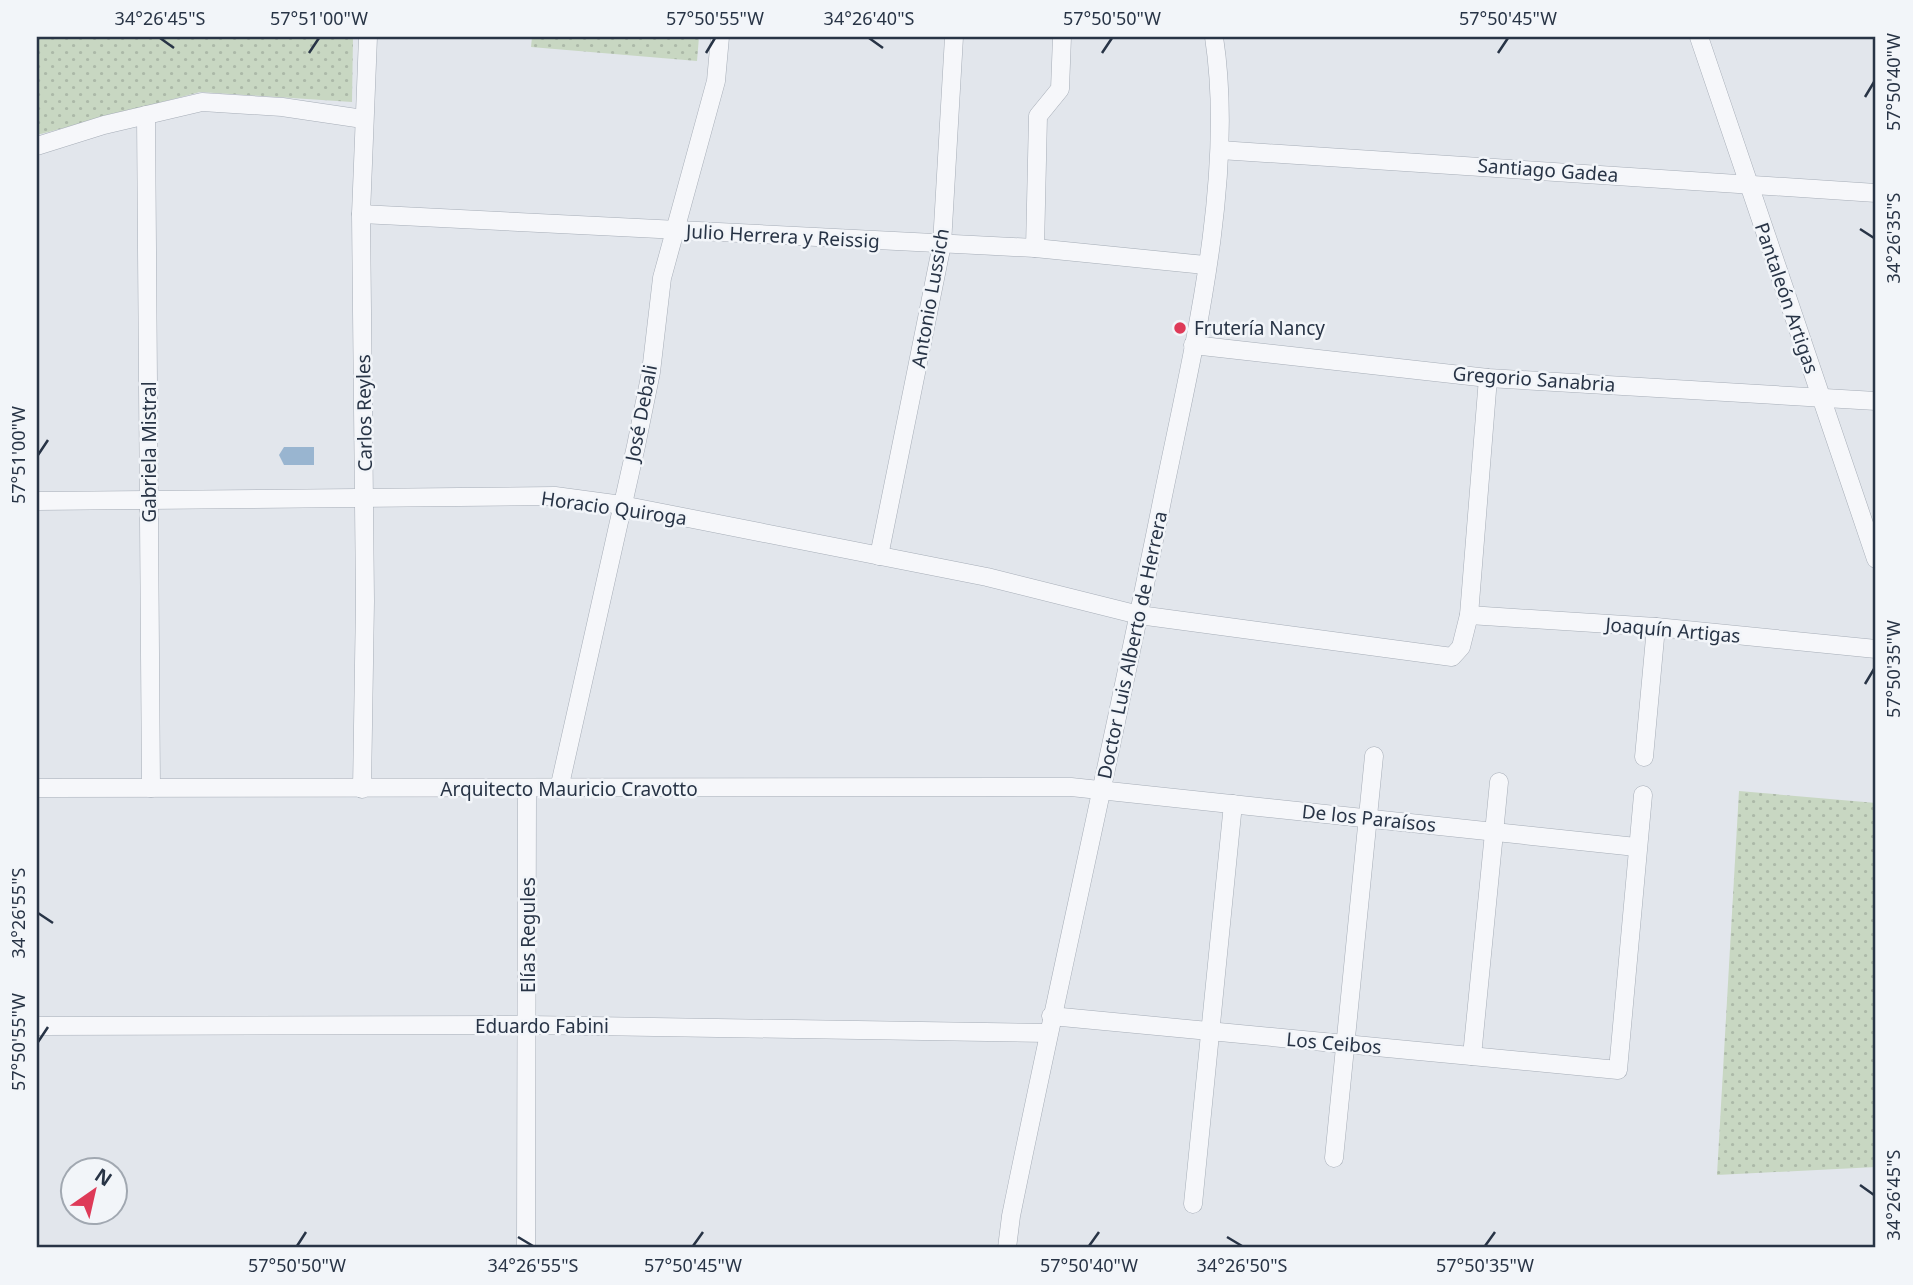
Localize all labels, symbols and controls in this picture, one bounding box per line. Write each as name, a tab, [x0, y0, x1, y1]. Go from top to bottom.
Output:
text: 34°26'45"S	[115, 6, 205, 30]
text: 57°51'00"W	[270, 6, 368, 30]
text: 57°50'55"W	[666, 6, 764, 30]
text: 34°26'40"S	[824, 6, 914, 30]
text: 57°50'50"W	[1063, 6, 1161, 30]
text: 57°50'45"W	[1459, 6, 1557, 30]
text: 57°50'40"W	[1881, 33, 1905, 131]
street label: Santiago Gadea	[1477, 152, 1619, 188]
text: 34°26'35"S	[1881, 193, 1905, 283]
street label: Julio Herrera y Reissig	[683, 218, 881, 254]
street label: Pantaleón Artigas	[1749, 219, 1825, 377]
street label: Antonio Lussich	[905, 226, 955, 370]
place label: Frutería Nancy	[1194, 315, 1325, 341]
marker: Frutería Nancy	[1172, 320, 1188, 336]
street label: Carlos Reyles	[350, 354, 378, 472]
street label: Gregorio Sanabria	[1452, 360, 1616, 398]
street label: José Debali	[618, 362, 663, 466]
street label: Gabriela Mistral	[136, 381, 162, 523]
text: 57°51'00"W	[6, 406, 30, 504]
street label: Horacio Quiroga	[539, 485, 689, 531]
street label: Doctor Luis Alberto de Herrera	[1091, 509, 1173, 781]
street label: Joaquín Artigas	[1602, 611, 1742, 649]
text: 57°50'35"W	[1881, 620, 1905, 718]
street label: Arquitecto Mauricio Cravotto	[440, 776, 698, 802]
street label: De los Paraísos	[1301, 798, 1437, 838]
text: 34°26'55"S	[6, 868, 30, 958]
street label: Elías Regules	[515, 877, 541, 993]
text: 57°50'55"W	[6, 993, 30, 1091]
street label: Eduardo Fabini	[475, 1013, 609, 1039]
street label: Los Ceibos	[1285, 1026, 1383, 1060]
text: 34°26'45"S	[1881, 1150, 1905, 1240]
north arrow	[60, 1156, 130, 1226]
text: N	[90, 1162, 117, 1192]
text: 57°50'50"W	[248, 1253, 346, 1277]
text: 34°26'55"S	[488, 1253, 578, 1277]
text: 57°50'45"W	[644, 1253, 742, 1277]
text: 57°50'40"W	[1040, 1253, 1138, 1277]
text: 34°26'50"S	[1197, 1253, 1287, 1277]
text: 57°50'35"W	[1436, 1253, 1534, 1277]

